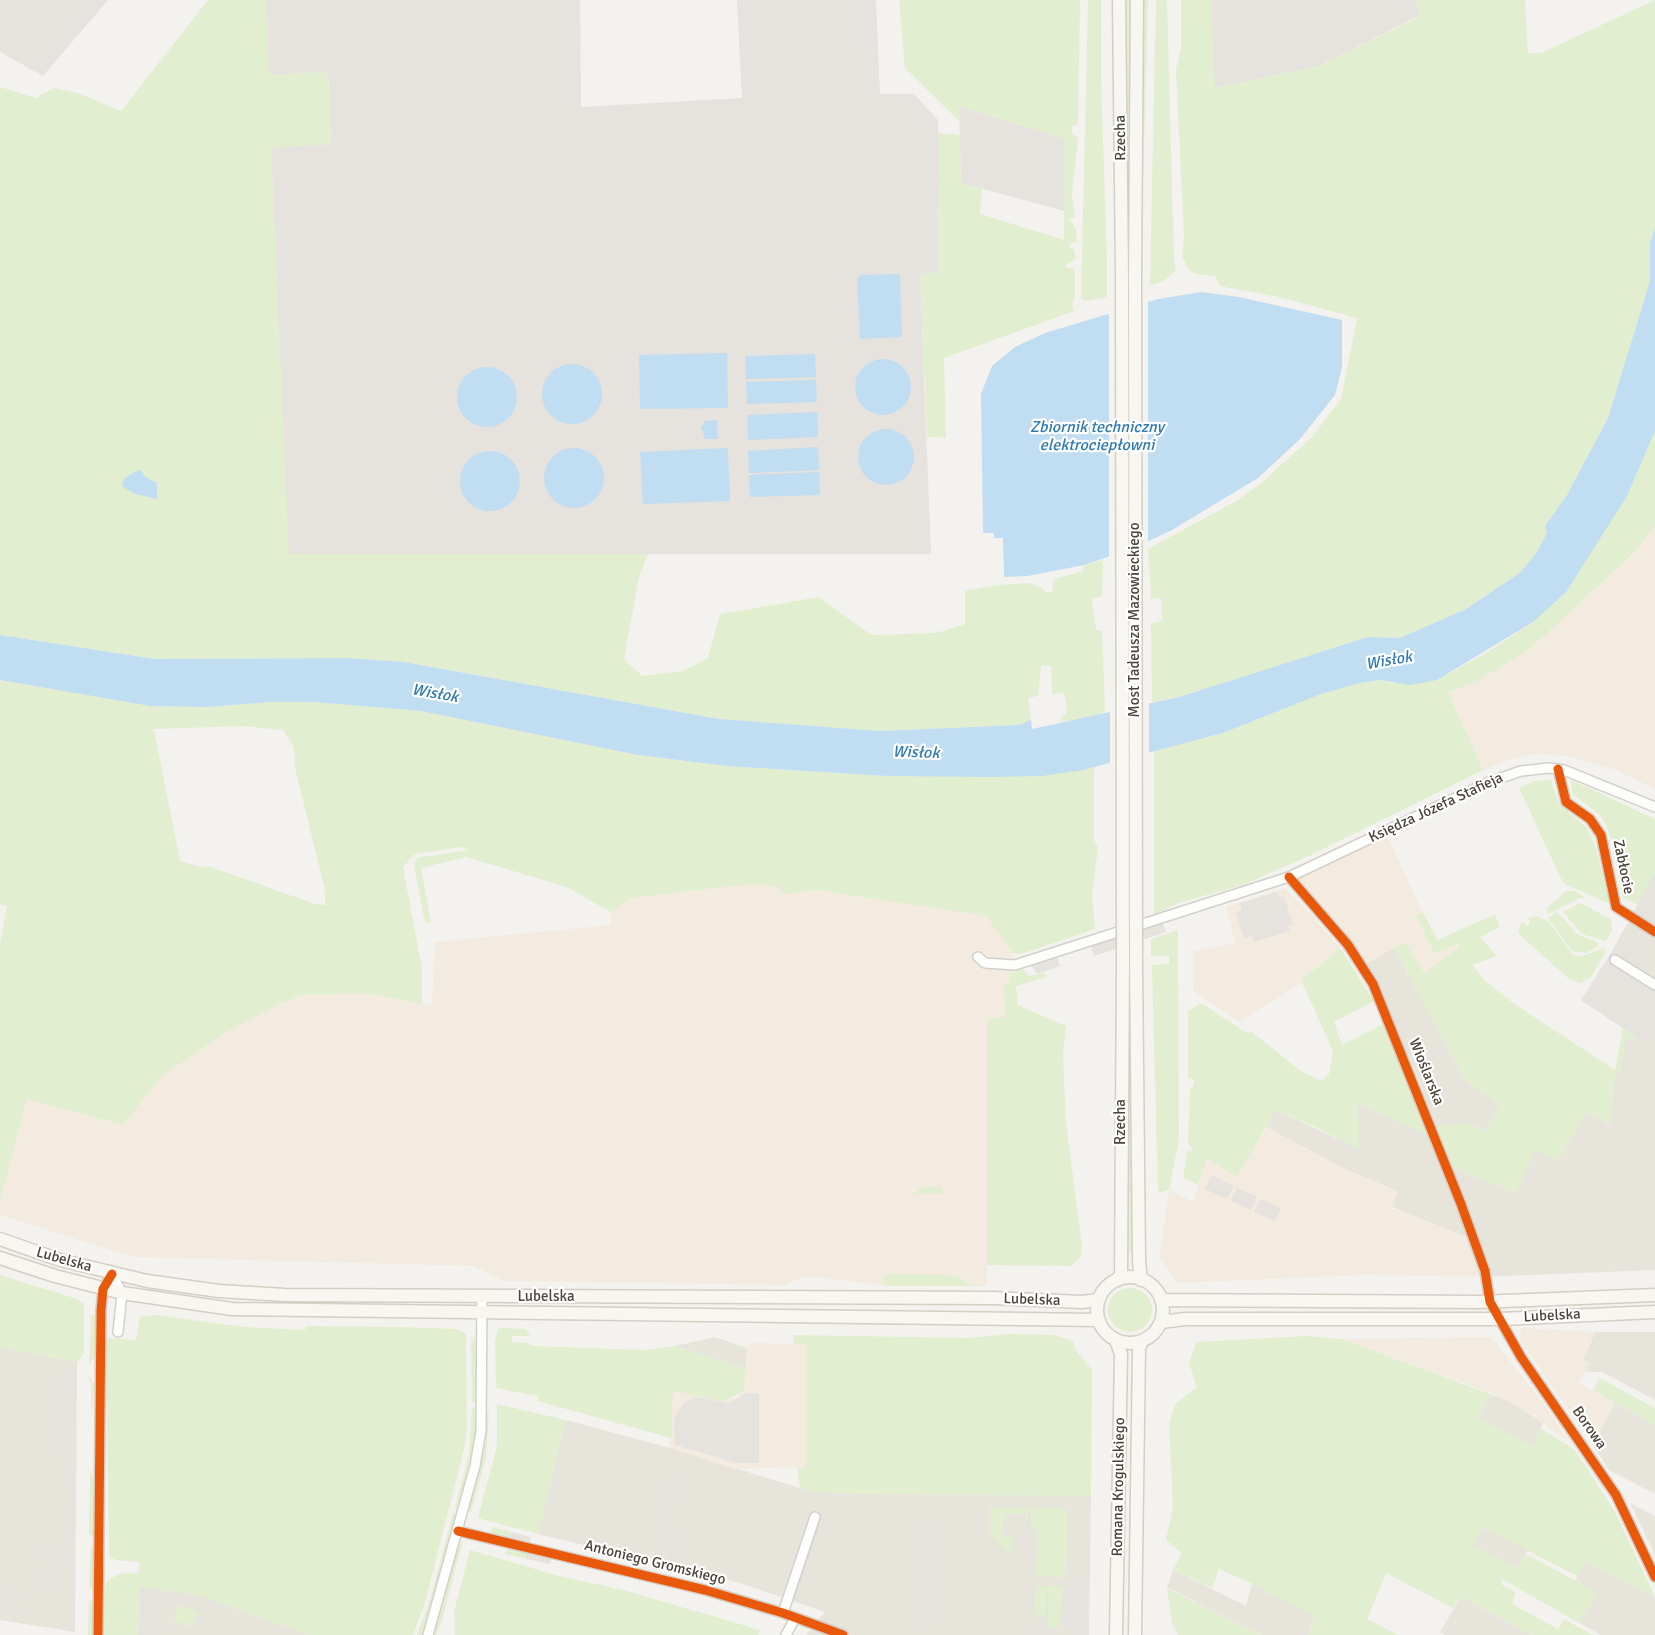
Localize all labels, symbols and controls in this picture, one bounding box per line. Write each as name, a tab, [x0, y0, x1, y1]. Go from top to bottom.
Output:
street label: Rzecha	[1112, 115, 1130, 161]
water label: Zbiornik techniczny elektrociepłowni	[1030, 418, 1164, 456]
street label: Most Tadeusza Mazowieckiego	[1126, 523, 1144, 717]
water label: Wisłok	[1364, 647, 1414, 675]
water label: Wisłok	[410, 680, 460, 708]
water label: Wisłok	[892, 743, 940, 763]
street label: Księdza Józefa Stafieja	[1366, 769, 1506, 847]
street label: Zabłocie	[1608, 838, 1638, 896]
street label: Wioślarska	[1404, 1036, 1448, 1108]
street label: Rzecha	[1112, 1099, 1130, 1145]
street label: Lubelska	[34, 1243, 94, 1277]
street label: Lubelska	[517, 1288, 575, 1306]
street label: Lubelska	[1003, 1290, 1061, 1310]
street label: Lubelska	[1523, 1306, 1581, 1326]
street label: Borowa	[1568, 1403, 1610, 1453]
street label: Romana Krogulskiego	[1109, 1417, 1129, 1557]
street label: Antoniego Gromskiego	[582, 1537, 728, 1589]

